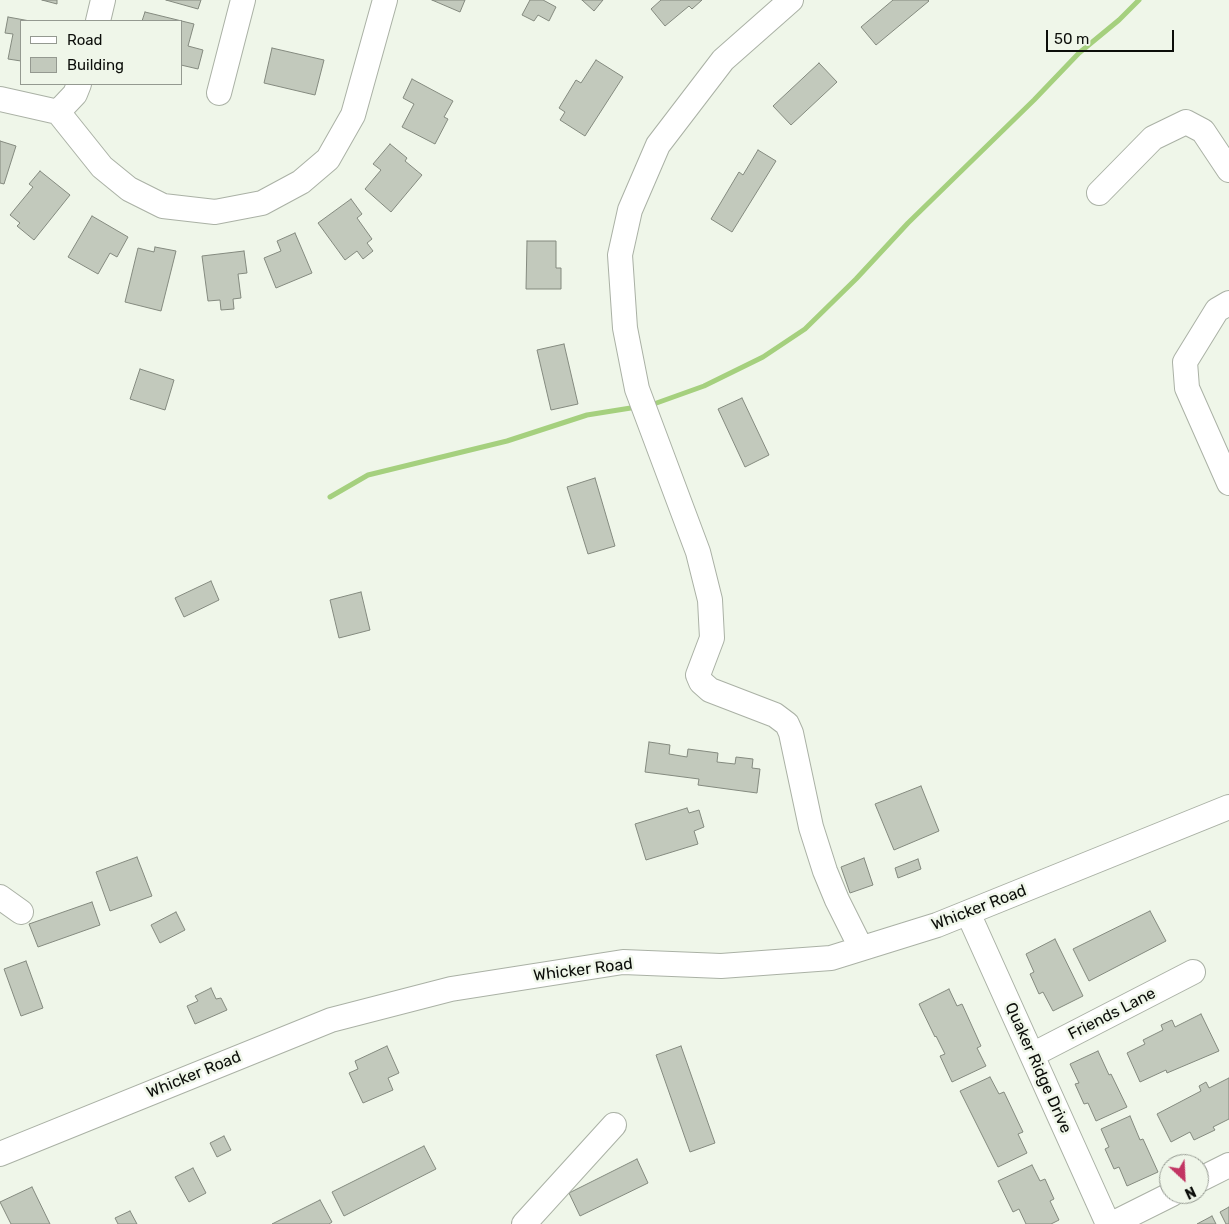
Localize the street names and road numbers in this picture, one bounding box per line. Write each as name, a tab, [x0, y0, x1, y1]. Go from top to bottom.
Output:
street label: Whicker Road	[929, 881, 1029, 935]
street label: Whicker Road	[532, 954, 634, 986]
street label: Friends Lane	[1065, 984, 1159, 1044]
street label: Quaker Ridge Drive	[1001, 1000, 1075, 1136]
street label: Whicker Road	[144, 1047, 244, 1103]

